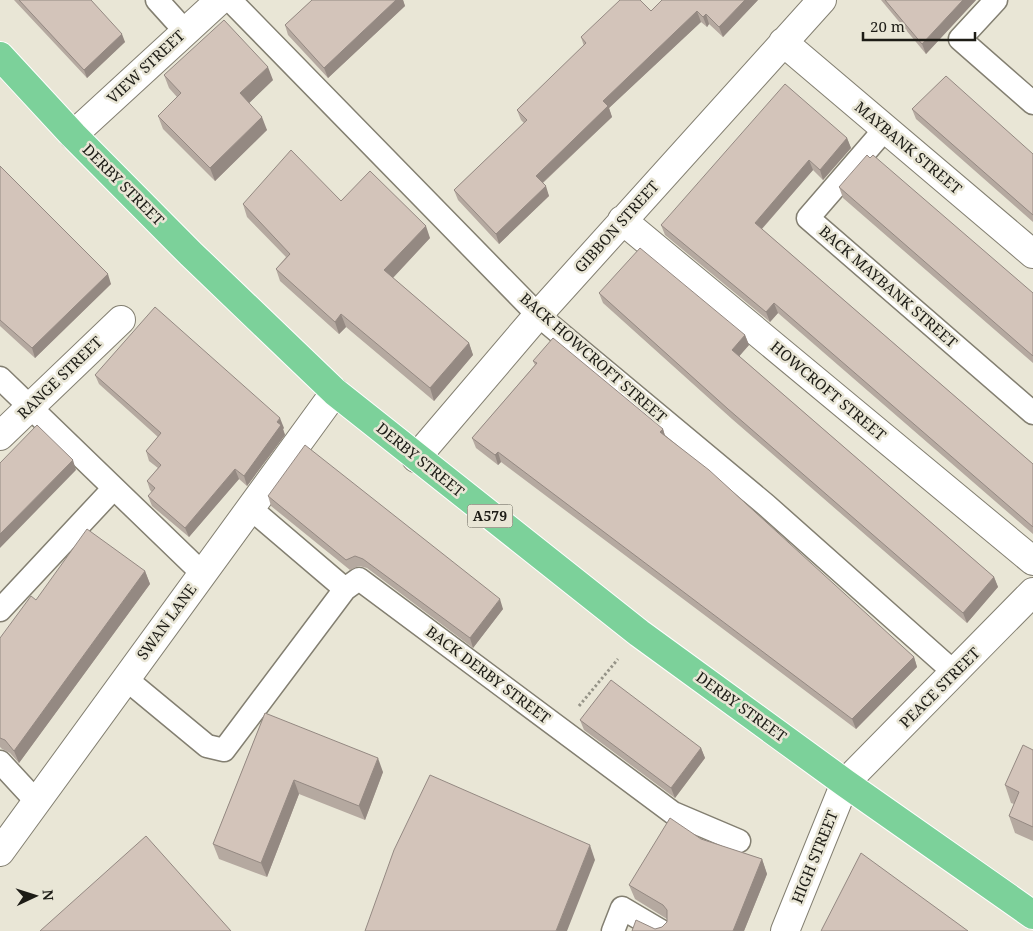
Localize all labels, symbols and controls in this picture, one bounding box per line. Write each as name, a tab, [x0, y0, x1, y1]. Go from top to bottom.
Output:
scale bar	[863, 10, 976, 42]
text: 20 m	[870, 16, 905, 36]
street label: VIEW STREET	[102, 25, 188, 107]
street label: MAYBANK STREET	[851, 97, 966, 198]
street label: DERBY STREET	[79, 139, 169, 229]
street label: GIBBON STREET	[570, 176, 663, 277]
street label: BACK MAYBANK STREET	[815, 221, 962, 352]
street label: BACK HOWCROFT STREET	[516, 288, 671, 427]
street label: RANGE STREET	[13, 332, 106, 423]
street label: HOWCROFT STREET	[767, 336, 891, 444]
street label: DERBY STREET	[373, 418, 469, 501]
road number: A579	[468, 504, 512, 528]
street label: SWAN LANE	[132, 579, 200, 663]
street label: BACK DERBY STREET	[422, 621, 555, 728]
street label: PEACE STREET	[895, 643, 984, 732]
street label: DERBY STREET	[692, 667, 791, 746]
street label: HIGH STREET	[786, 807, 842, 906]
north arrow	[10, 871, 60, 921]
text: N	[39, 889, 58, 901]

